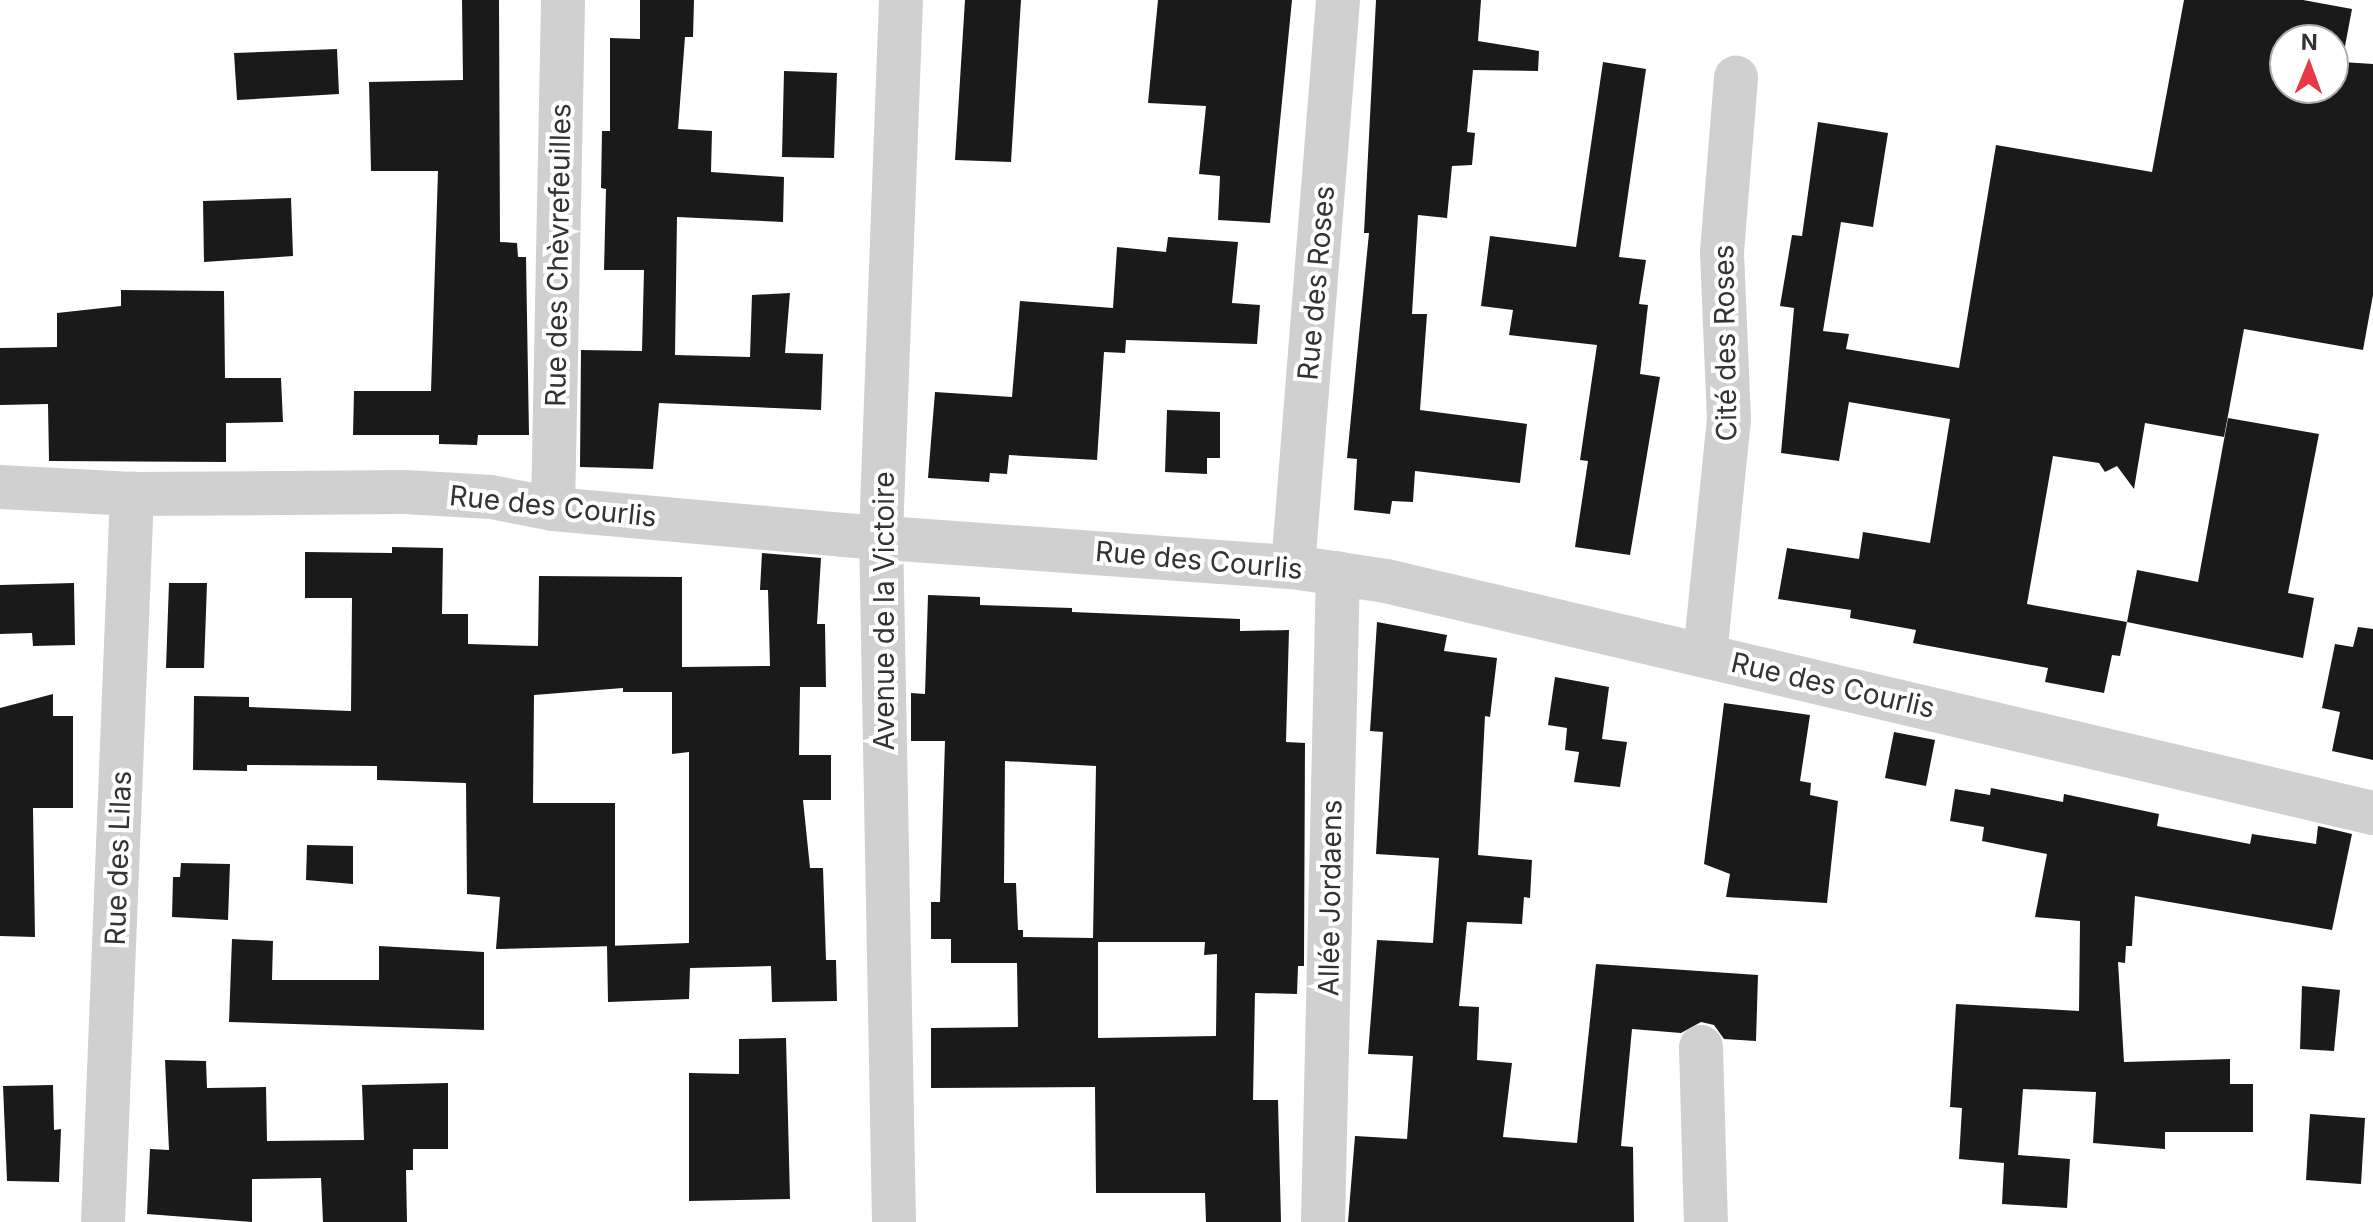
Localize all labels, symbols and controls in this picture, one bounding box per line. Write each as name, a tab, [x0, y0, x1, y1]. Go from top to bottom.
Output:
north arrow	[2269, 24, 2349, 104]
text: N	[2301, 29, 2318, 55]
street label: Rue des Chèvrefeuilles	[539, 103, 577, 407]
street label: Rue des Roses	[1291, 184, 1341, 382]
street label: Cité des Roses	[1706, 244, 1744, 442]
street label: Avenue de la Victoire	[867, 472, 901, 750]
street label: Rue des Courlis	[448, 478, 658, 534]
street label: Rue des Courlis	[1094, 534, 1304, 586]
street label: Rue des Courlis	[1728, 645, 1938, 725]
street label: Rue des Lilas	[98, 770, 138, 946]
street label: Allée Jordaens	[1311, 799, 1349, 997]

